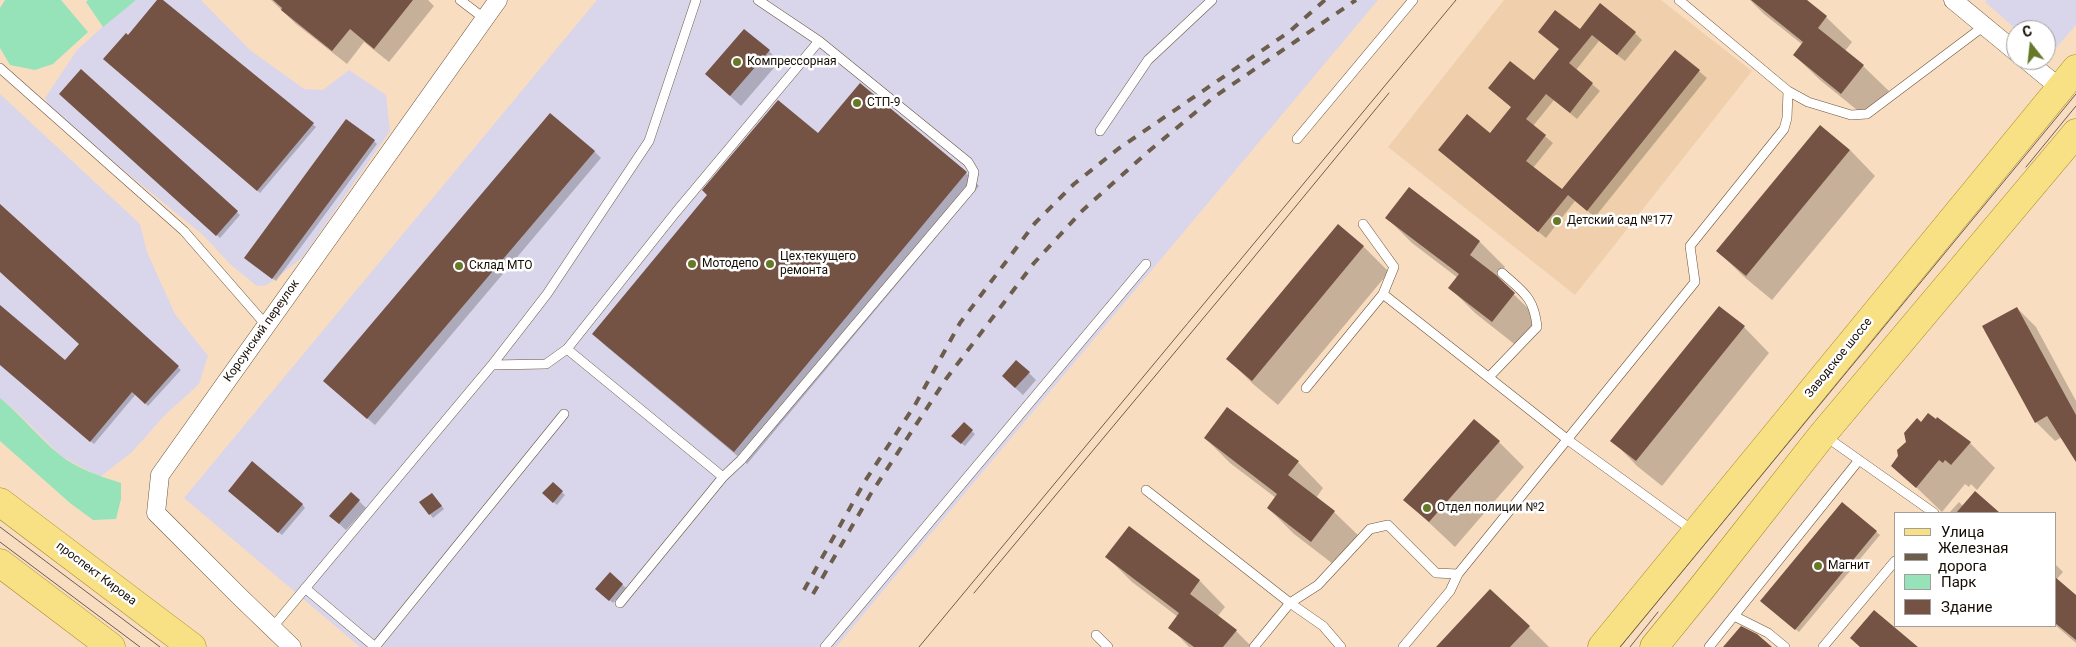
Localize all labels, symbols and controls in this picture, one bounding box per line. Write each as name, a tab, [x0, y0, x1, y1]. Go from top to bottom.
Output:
north arrow	[2006, 20, 2056, 70]
text: С	[2021, 23, 2034, 40]
place label: Компрессорная	[747, 55, 837, 69]
marker: Компрессорная	[731, 56, 743, 68]
place label: СТП-9	[867, 96, 900, 110]
marker: СТП-9	[851, 97, 863, 109]
place label: Детский сад №177	[1567, 214, 1673, 228]
marker: Детский сад №177	[1551, 215, 1563, 227]
place label: Цех текущего ремонта	[780, 250, 856, 278]
place label: Мотодепо	[702, 257, 759, 271]
marker: Мотодепо	[686, 258, 698, 270]
marker: Цех текущего ремонта	[764, 258, 776, 270]
place label: Склад МТО	[469, 259, 533, 273]
marker: Склад МТО	[453, 260, 465, 272]
street label: Корсунский переулок	[221, 277, 303, 385]
street label: Заводское шоссе	[1802, 315, 1876, 401]
place label: Отдел полиции №2	[1437, 501, 1545, 515]
marker: Отдел полиции №2	[1421, 502, 1433, 514]
legend	[1894, 512, 2056, 627]
text: Улица	[1941, 523, 1984, 541]
street label: проспект Кирова	[53, 539, 139, 609]
text: Железная дорога	[1938, 539, 2009, 575]
place label: Магнит	[1828, 559, 1870, 573]
marker: Магнит	[1812, 560, 1824, 572]
text: Парк	[1941, 573, 1976, 591]
text: Здание	[1941, 598, 1992, 616]

